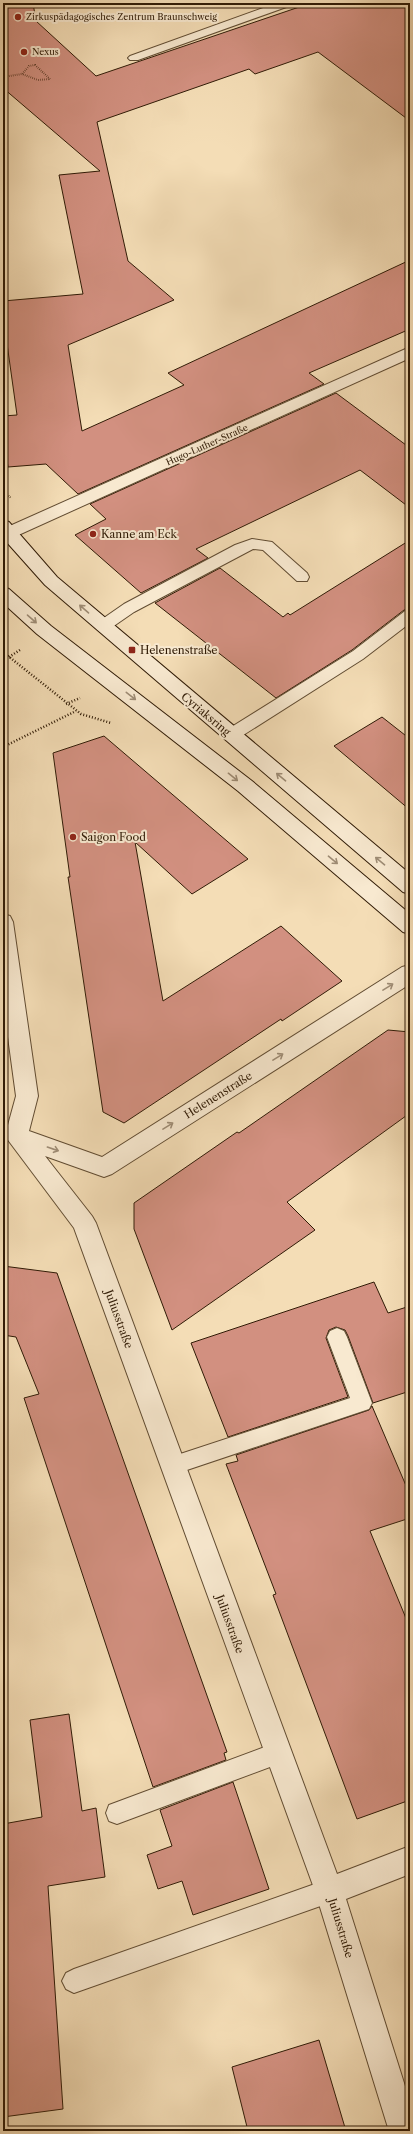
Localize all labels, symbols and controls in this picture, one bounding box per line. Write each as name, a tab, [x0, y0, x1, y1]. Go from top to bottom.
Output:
place label: Zirkuspädagogisches Zentrum Braunschweig	[26, 11, 217, 22]
marker: Zirkuspädagogisches Zentrum Braunschweig	[13, 12, 23, 22]
place label: Nexus	[32, 46, 59, 57]
marker: Nexus	[19, 47, 29, 57]
street label: Hugo-Luther-Straße	[164, 422, 250, 468]
place label: Kanne am Eck	[101, 527, 178, 541]
marker: Kanne am Eck	[88, 529, 98, 539]
one-way arrow	[78, 604, 89, 613]
one-way arrow	[27, 614, 37, 623]
place label: Helenenstraße	[140, 643, 218, 657]
marker: Helenenstraße	[127, 645, 137, 655]
street label: Cyriaksring	[178, 689, 234, 739]
one-way arrow	[126, 692, 137, 700]
one-way arrow	[228, 772, 239, 781]
one-way arrow	[275, 773, 286, 782]
place label: Saigon Food	[81, 830, 146, 844]
marker: Saigon Food	[68, 832, 78, 842]
one-way arrow	[328, 855, 339, 864]
one-way arrow	[375, 856, 385, 865]
one-way arrow	[382, 983, 393, 991]
one-way arrow	[272, 1052, 284, 1060]
street label: Helenenstraße	[181, 1069, 255, 1121]
one-way arrow	[162, 1122, 174, 1130]
one-way arrow	[46, 1146, 59, 1153]
street label: Juliusstraße	[101, 1286, 136, 1350]
street label: Juliusstraße	[212, 1591, 247, 1655]
street label: Juliusstraße	[325, 1895, 357, 1959]

